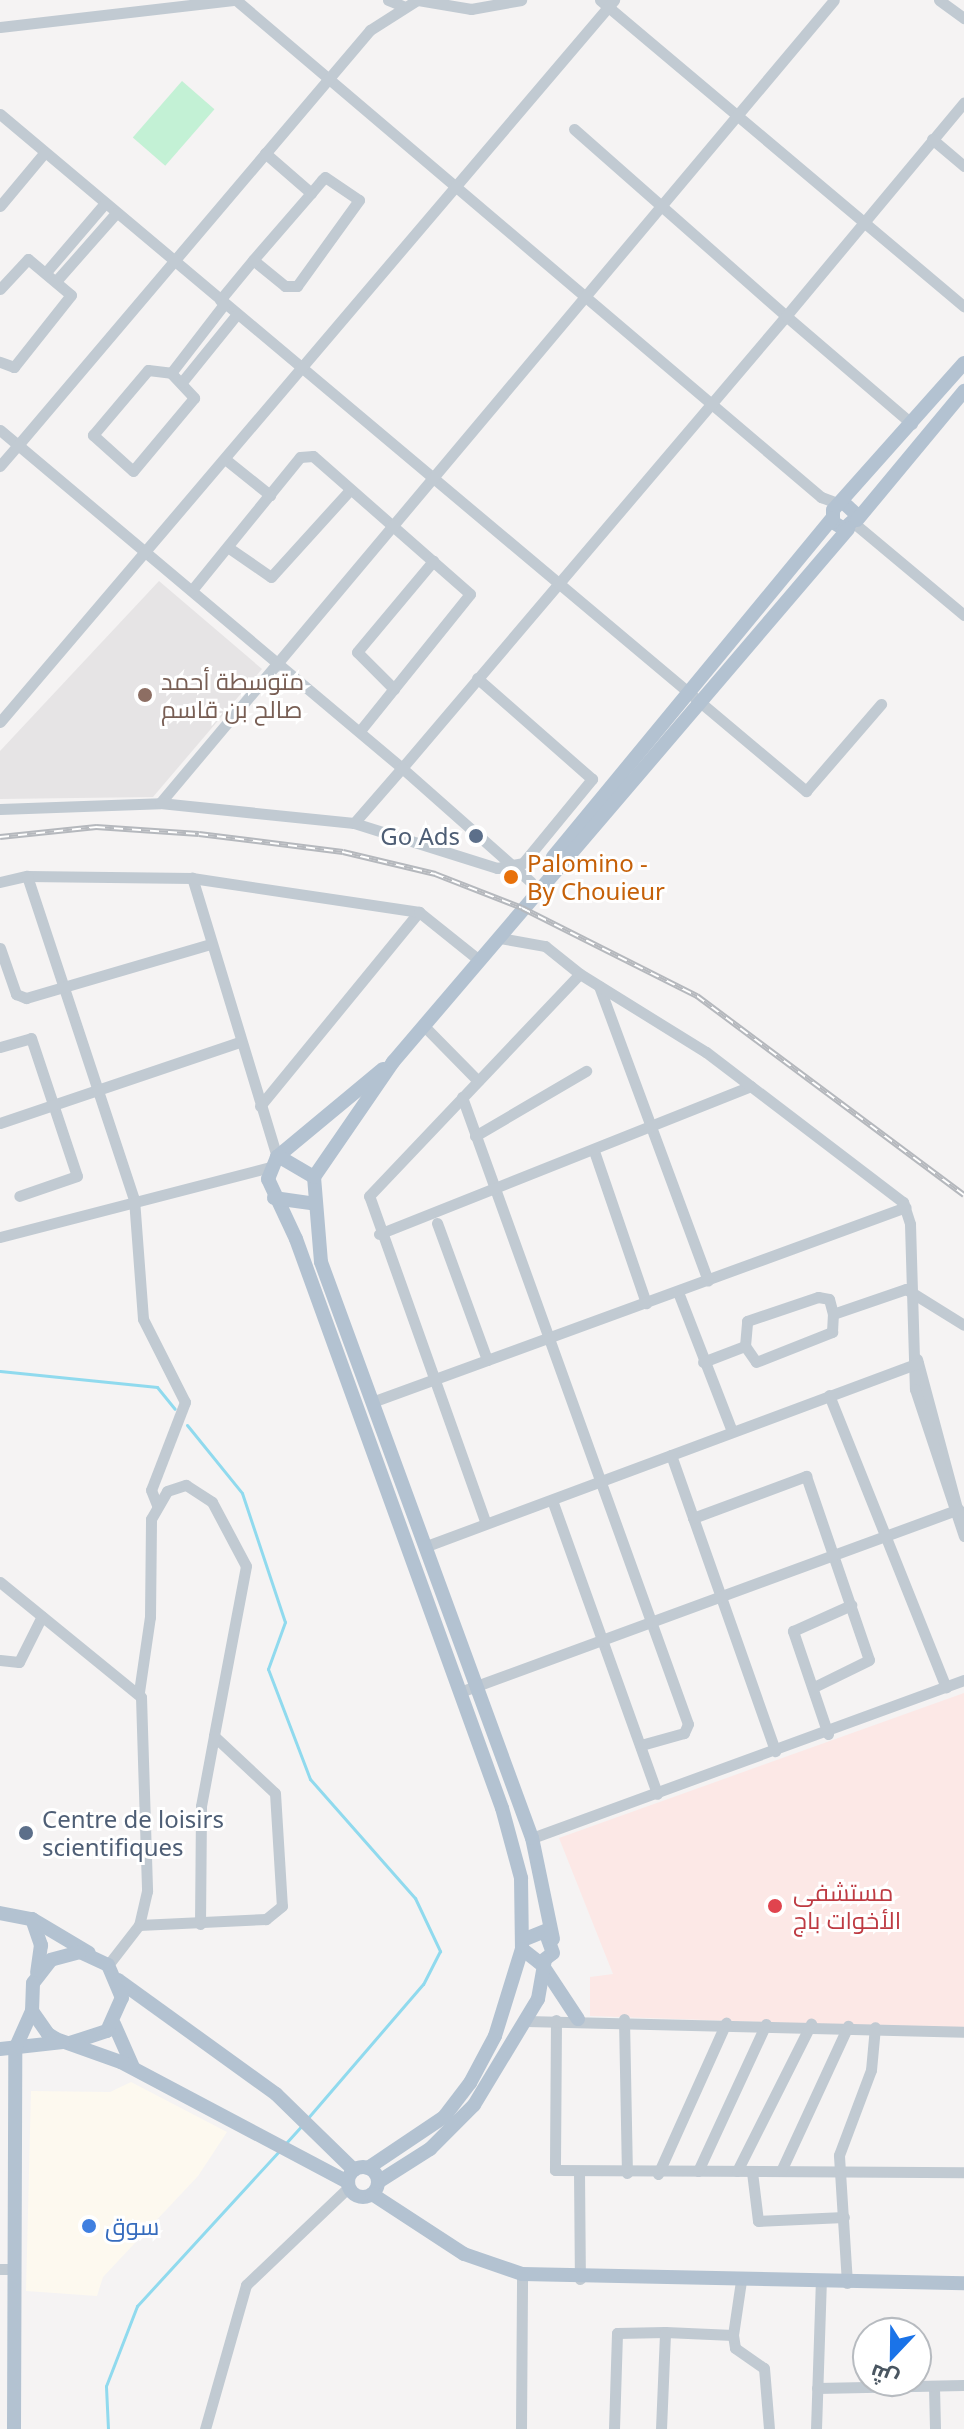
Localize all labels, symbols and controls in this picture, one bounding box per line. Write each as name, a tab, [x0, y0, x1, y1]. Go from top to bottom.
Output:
place label: متوسطة أحمد صالح بن قاسم	[161, 667, 304, 723]
marker: متوسطة أحمد صالح بن قاسم	[136, 686, 154, 704]
place label: Go Ads	[380, 822, 460, 850]
marker: Go Ads	[467, 827, 485, 845]
place label: Palomino - By Chouieur	[527, 849, 665, 905]
marker: Palomino - By Chouieur	[502, 868, 520, 886]
place label: Centre de loisirs scientifiques	[42, 1805, 224, 1861]
marker: Centre de loisirs scientifiques	[17, 1824, 35, 1842]
place label: مستشفى الأخوات باج	[793, 1878, 901, 1934]
marker: مستشفى الأخوات باج	[764, 1895, 786, 1917]
place label: سوق	[105, 2212, 159, 2240]
marker: سوق	[80, 2217, 98, 2235]
north arrow	[852, 2317, 932, 2397]
text: ش	[865, 2358, 902, 2397]

